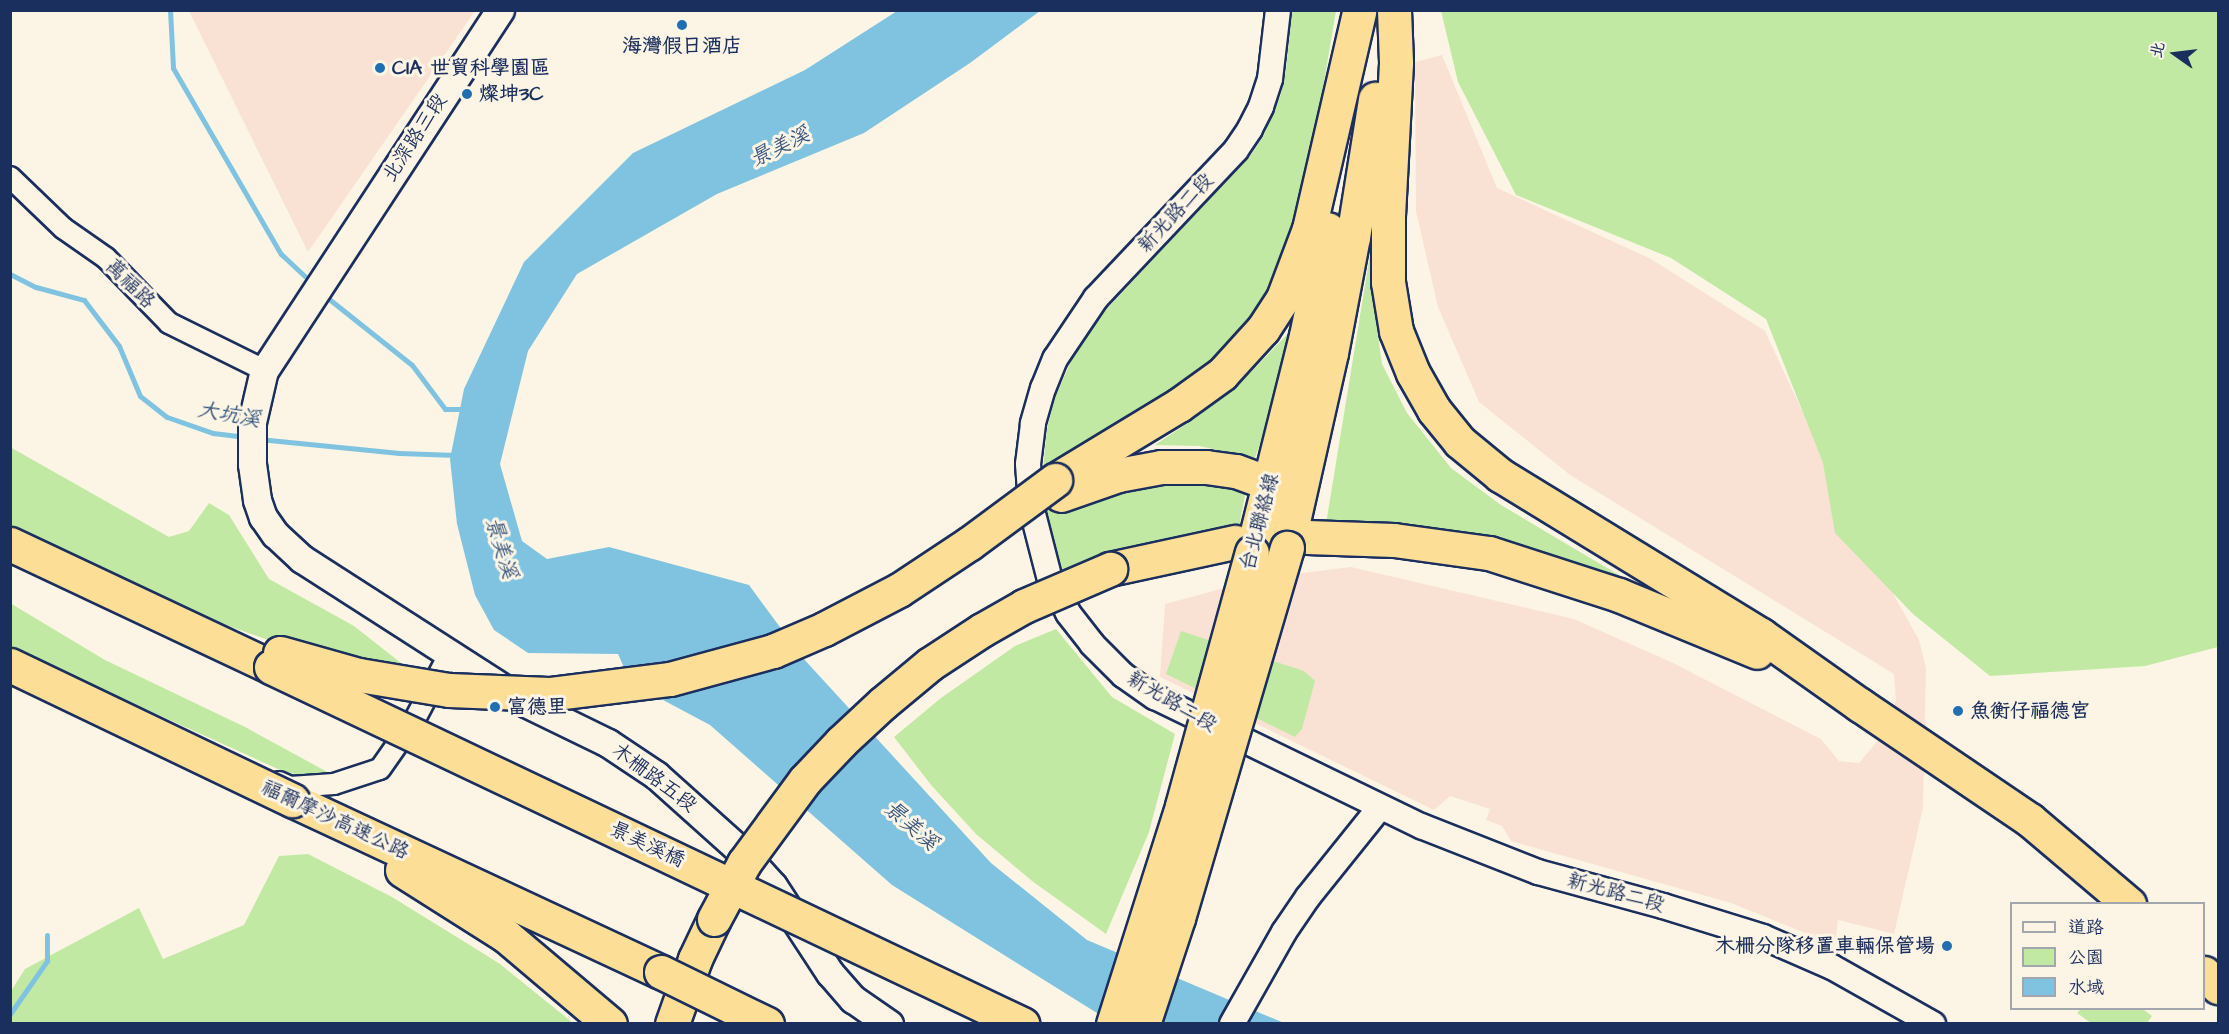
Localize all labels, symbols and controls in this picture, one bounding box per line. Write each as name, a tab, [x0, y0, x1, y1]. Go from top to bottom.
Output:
marker: 海灣假日酒店	[675, 18, 689, 32]
north arrow	[2145, 24, 2205, 84]
place label: 海灣假日酒店	[622, 34, 742, 58]
text: 北	[2145, 39, 2170, 60]
place label: CIA 世貿科學園區	[392, 56, 550, 80]
marker: CIA 世貿科學園區	[373, 61, 387, 75]
place label: 燦坤3C	[479, 82, 543, 106]
marker: 燦坤3C	[460, 87, 474, 101]
street label: 北深路三段	[378, 90, 452, 186]
water label: 景美溪	[746, 122, 814, 172]
street label: 新光路二段	[1133, 168, 1219, 258]
street label: 萬福路	[100, 254, 160, 314]
water label: 大坑溪	[196, 397, 262, 433]
street label: 台北聯絡線	[1235, 471, 1285, 573]
water label: 景美溪	[480, 514, 522, 582]
street label: 新光路二段	[1123, 667, 1221, 737]
place label: 富德里	[507, 695, 567, 719]
place label: 魚衡仔福德宮	[1970, 699, 2090, 723]
marker: 富德里	[488, 700, 502, 714]
marker: 魚衡仔福德宮	[1951, 704, 1965, 718]
street label: 木柵路五段	[607, 738, 701, 818]
street label: 福爾摩沙高速公路	[257, 775, 413, 865]
water label: 景美溪	[879, 796, 943, 856]
street label: 景美溪橋	[606, 817, 688, 873]
street label: 新光路二段	[1565, 868, 1667, 918]
legend	[2010, 902, 2205, 1010]
text: 道路	[2068, 915, 2104, 940]
place label: 木柵分隊移置車輛保管場	[1715, 934, 1935, 958]
marker: 木柵分隊移置車輛保管場	[1940, 939, 1954, 953]
text: 公園	[2068, 945, 2104, 970]
text: 水域	[2068, 975, 2104, 1000]

